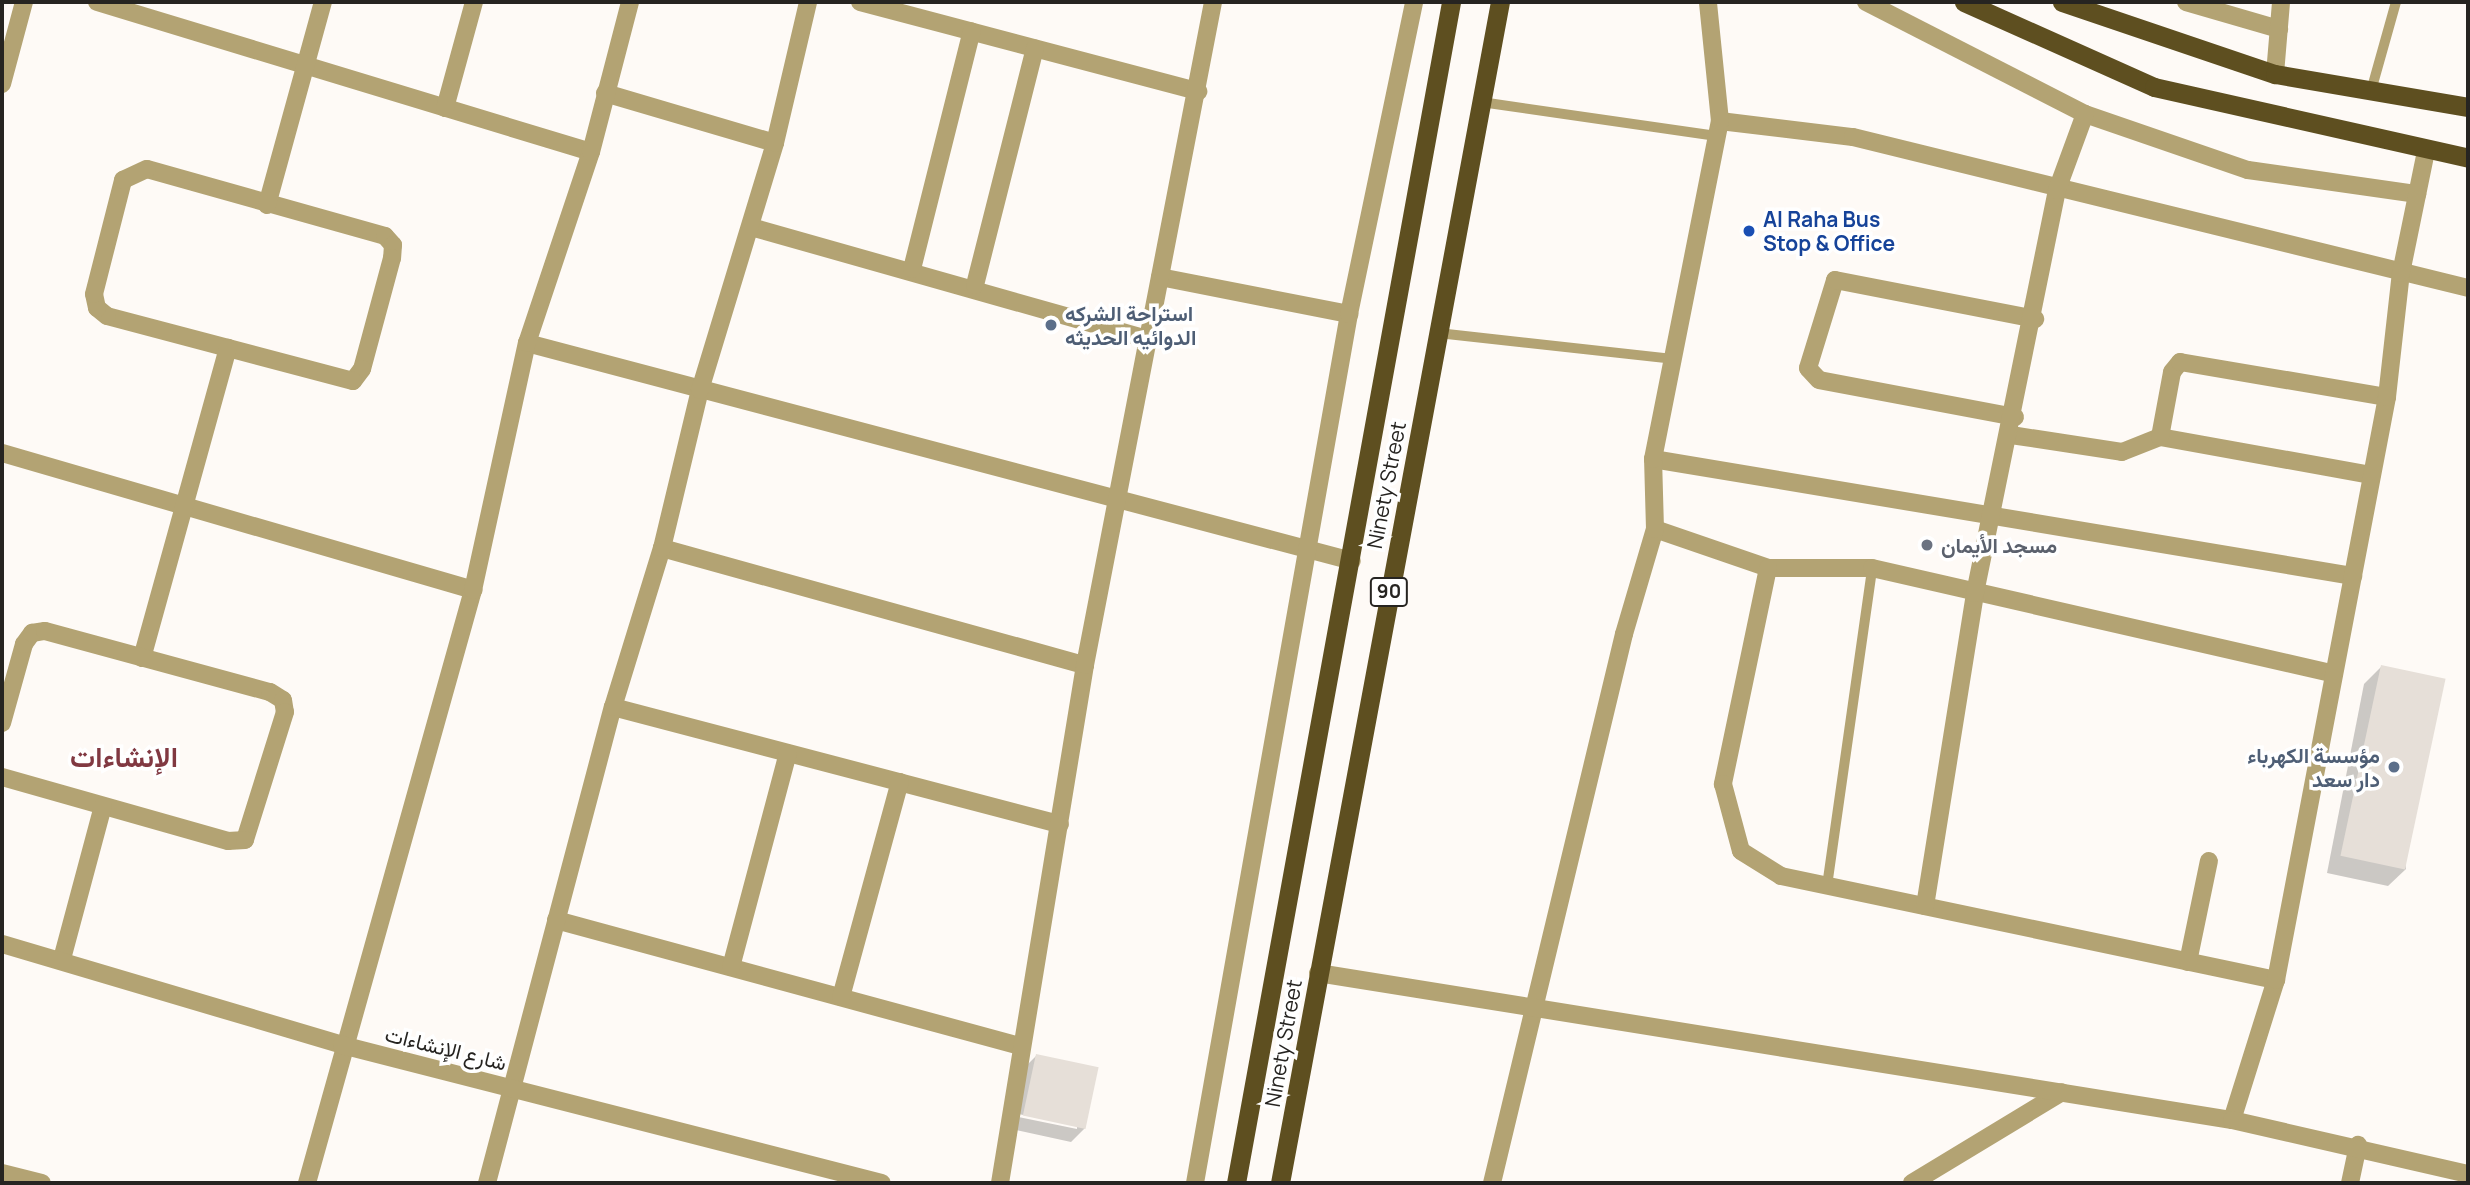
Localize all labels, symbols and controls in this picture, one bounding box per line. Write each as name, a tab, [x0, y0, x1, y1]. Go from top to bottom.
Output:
place label: Al Raha Bus Stop & Office	[1763, 206, 1895, 256]
marker: Al Raha Bus Stop & Office	[1741, 223, 1757, 239]
place label: استراحة الشركه الدوائيه الحديثه	[1065, 300, 1196, 350]
marker: استراحة الشركه الدوائيه الحديثه	[1043, 317, 1059, 333]
street label: Ninety Street	[1361, 419, 1411, 551]
place label: مسجد الأيمان	[1941, 532, 2057, 558]
marker: مسجد الأيمان	[1919, 537, 1935, 553]
road number: 90	[1370, 576, 1408, 608]
district label: الإنشاءات	[70, 739, 178, 773]
place label: مؤسسة الكهرباء دار سعد	[2247, 742, 2380, 792]
marker: مؤسسة الكهرباء دار سعد	[2386, 759, 2402, 775]
street label: Ninety Street	[1259, 977, 1307, 1109]
street label: شارع الإنشاءات	[383, 1021, 509, 1075]

